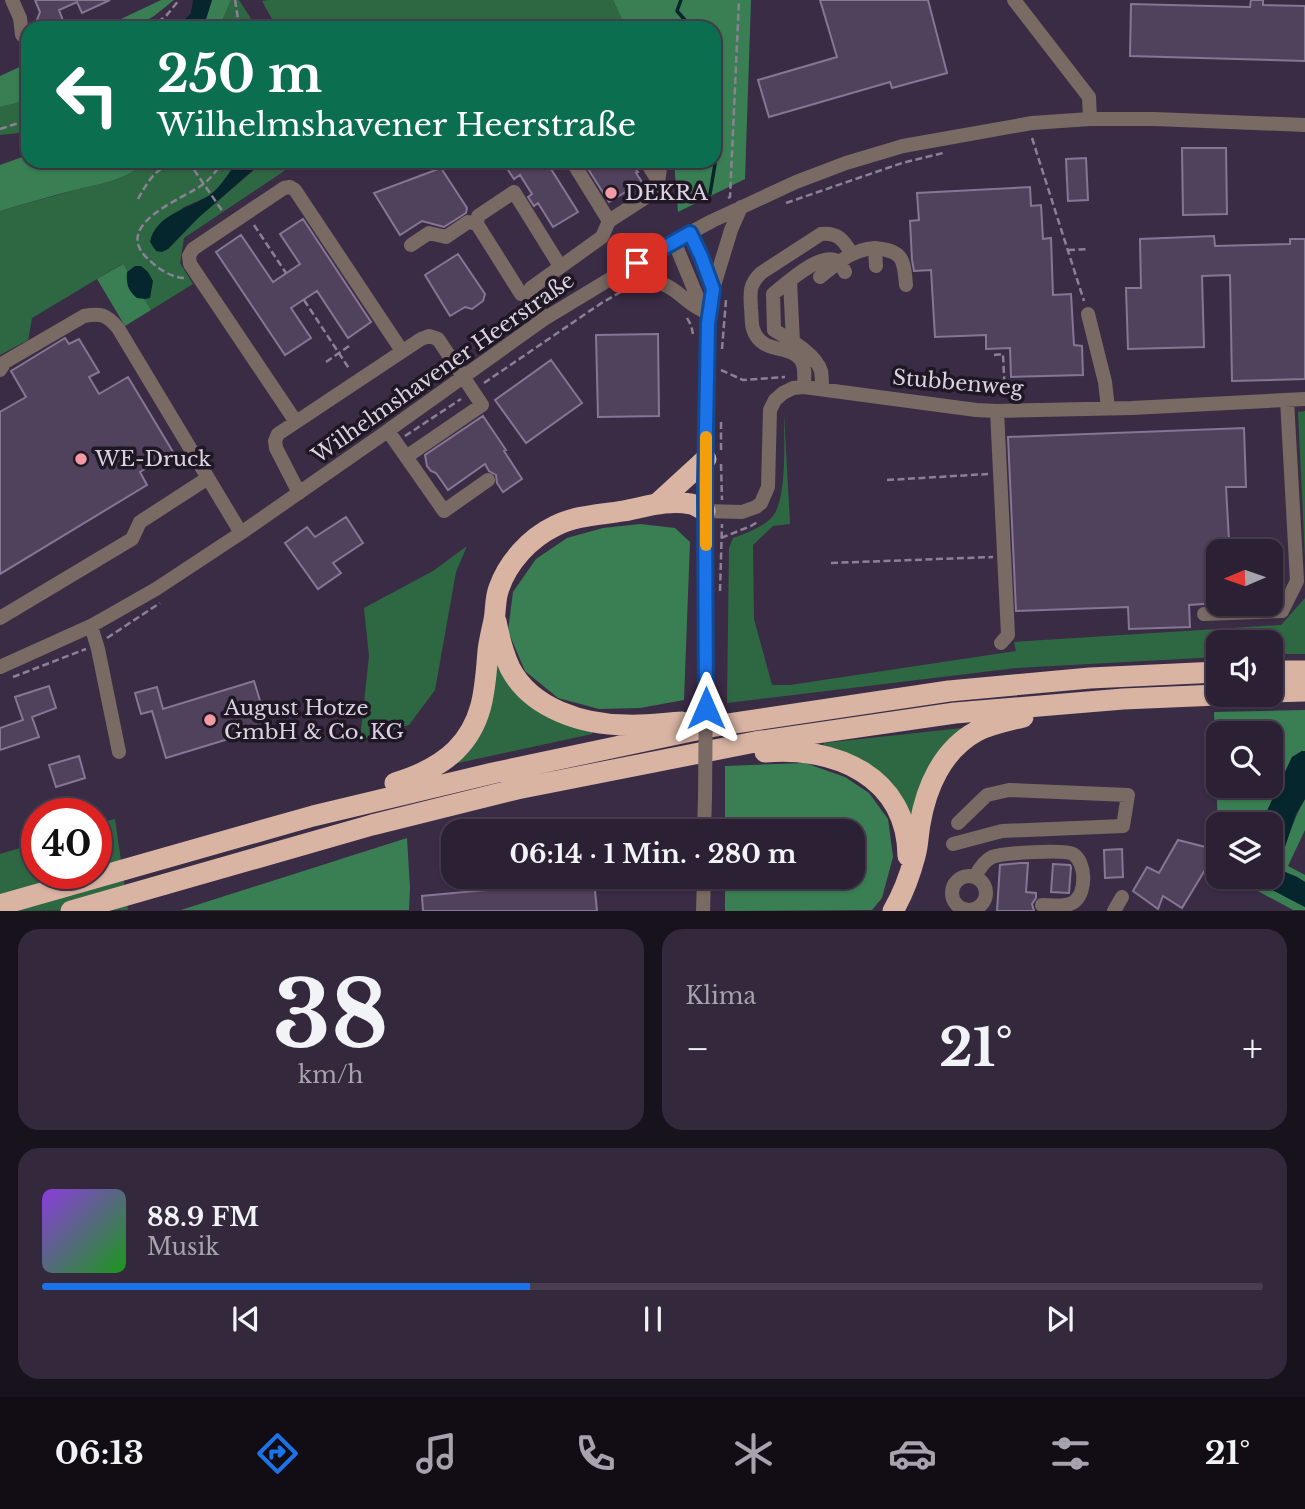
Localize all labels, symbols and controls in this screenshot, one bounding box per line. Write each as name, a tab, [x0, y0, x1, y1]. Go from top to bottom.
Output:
text: 250 m	[157, 44, 322, 105]
icon: left	[42, 49, 133, 140]
text: Wilhelmshavener Heerstraße	[157, 105, 636, 145]
place label: DEKRA	[625, 180, 708, 206]
marker: DEKRA	[603, 185, 619, 201]
pin	[607, 233, 667, 293]
icon: arrive	[618, 244, 656, 282]
street label: Wilhelmshavener Heerstraße	[306, 267, 579, 469]
street label: Stubbenweg	[892, 364, 1025, 402]
place label: WE-Druck	[94, 446, 211, 472]
marker: WE-Druck	[73, 451, 89, 467]
north arrow	[1206, 539, 1283, 616]
map controls	[1206, 539, 1283, 889]
button: sound	[1206, 630, 1283, 707]
position arrow	[669, 671, 743, 745]
place label: August Hotze GmbH & Co. KG	[223, 695, 404, 745]
marker: August Hotze GmbH & Co. KG	[202, 712, 218, 728]
button: search	[1206, 721, 1283, 798]
speed limit sign: 40	[21, 798, 112, 889]
button: layers	[1206, 812, 1283, 889]
text: 06:14 · 1 Min. · 280 m	[509, 838, 797, 870]
text: 38	[273, 959, 389, 1072]
text: Klima	[686, 982, 756, 1010]
text: 21°	[939, 1016, 1013, 1080]
text: −	[686, 1025, 710, 1072]
text: +	[1242, 1025, 1263, 1072]
text: km/h	[298, 1061, 363, 1089]
text: 88.9 FM	[147, 1201, 259, 1233]
text: Musik	[147, 1233, 219, 1261]
icon: previous	[227, 1300, 265, 1338]
icon: pause	[634, 1300, 672, 1338]
icon: next	[1041, 1300, 1079, 1338]
icon: directions	[253, 1429, 302, 1478]
icon: music	[412, 1429, 461, 1478]
icon: phone	[571, 1429, 620, 1478]
icon: climate	[729, 1429, 778, 1478]
icon: car	[888, 1429, 937, 1478]
icon: filters	[1046, 1429, 1095, 1478]
text: 06:13	[55, 1433, 144, 1473]
text: 21°	[1205, 1433, 1250, 1473]

